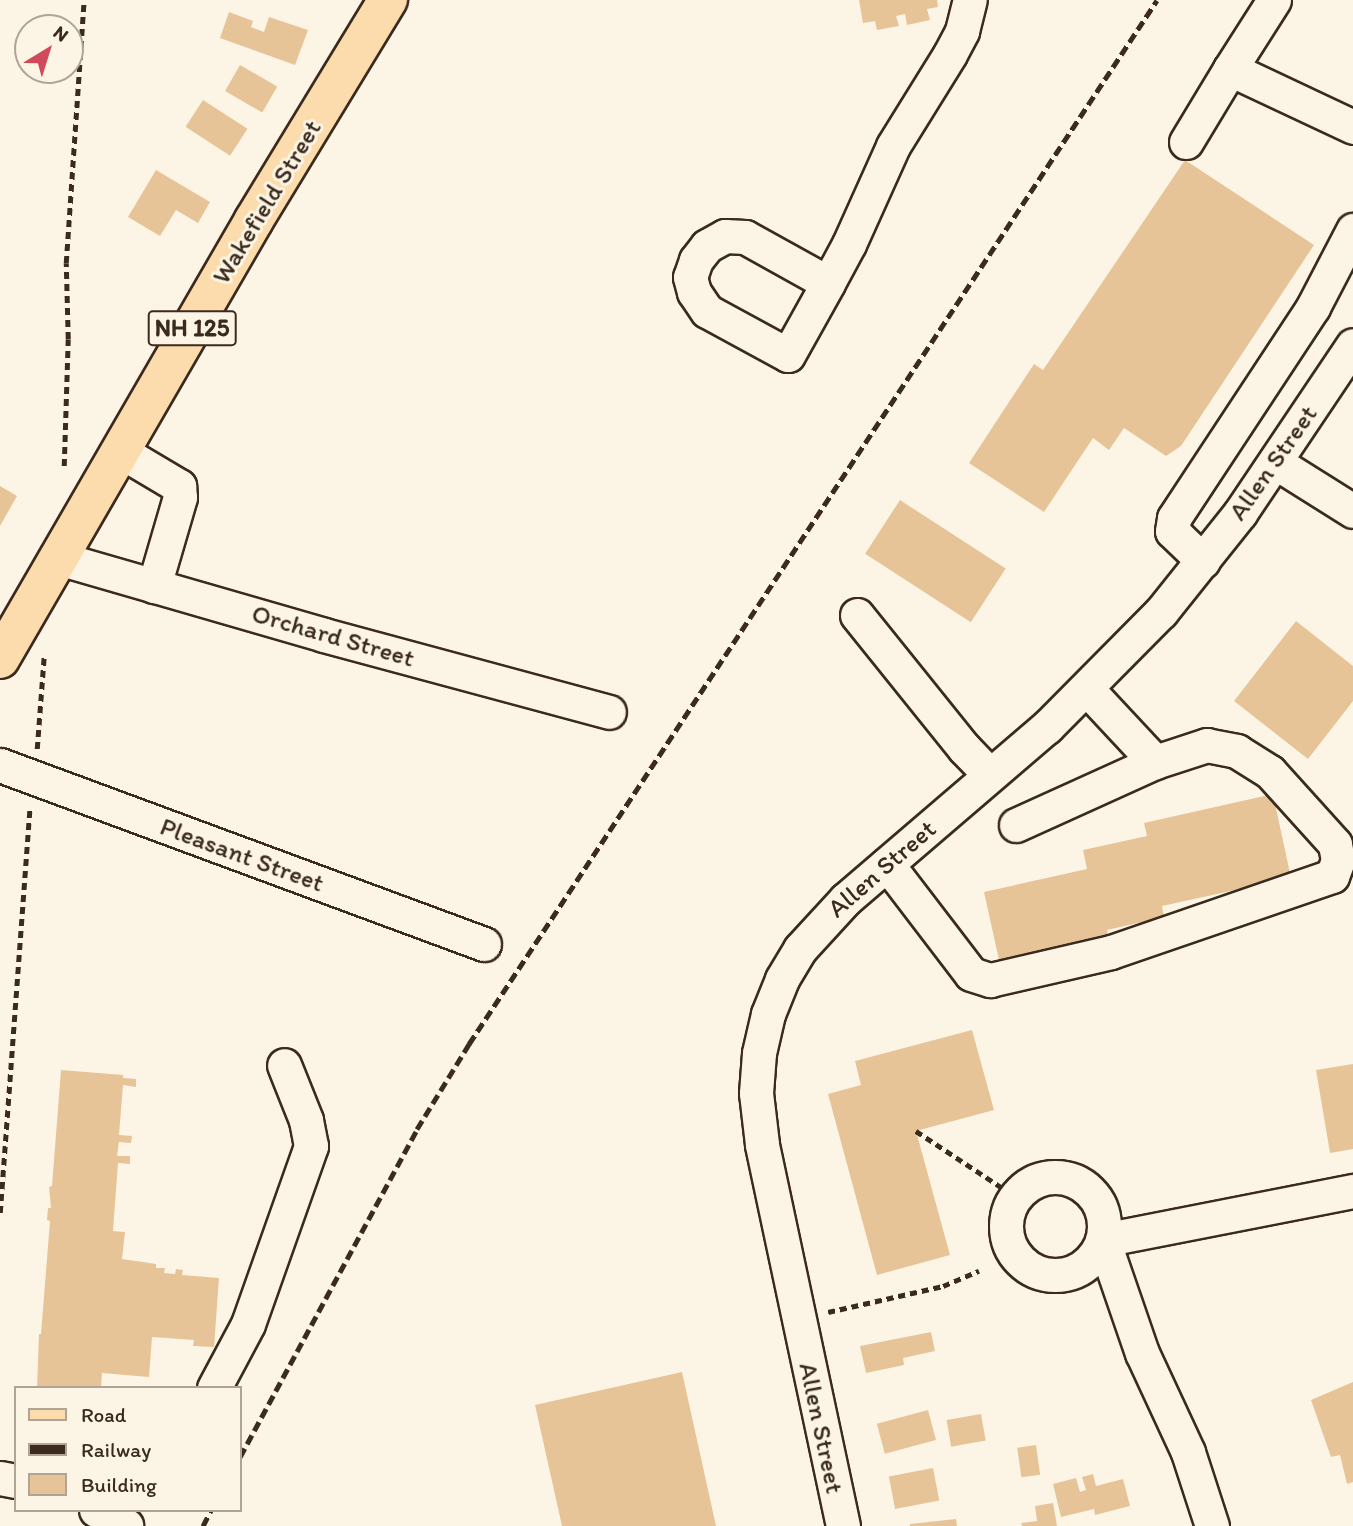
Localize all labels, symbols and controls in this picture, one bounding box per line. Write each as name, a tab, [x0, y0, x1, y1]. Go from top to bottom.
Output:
north arrow	[14, 14, 84, 84]
text: N	[49, 21, 73, 47]
street label: Wakefield Street	[206, 114, 328, 290]
road number: NH 125	[146, 307, 238, 348]
street label: Allen Street	[1222, 400, 1324, 526]
street label: Orchard Street	[248, 598, 418, 674]
street label: Pleasant Street	[156, 811, 328, 899]
street label: Allen Street	[822, 814, 942, 924]
street label: Allen Street	[792, 1360, 850, 1496]
legend	[14, 1386, 242, 1512]
text: Road	[81, 1402, 126, 1427]
text: Railway	[81, 1437, 151, 1462]
text: Building	[81, 1472, 157, 1497]

